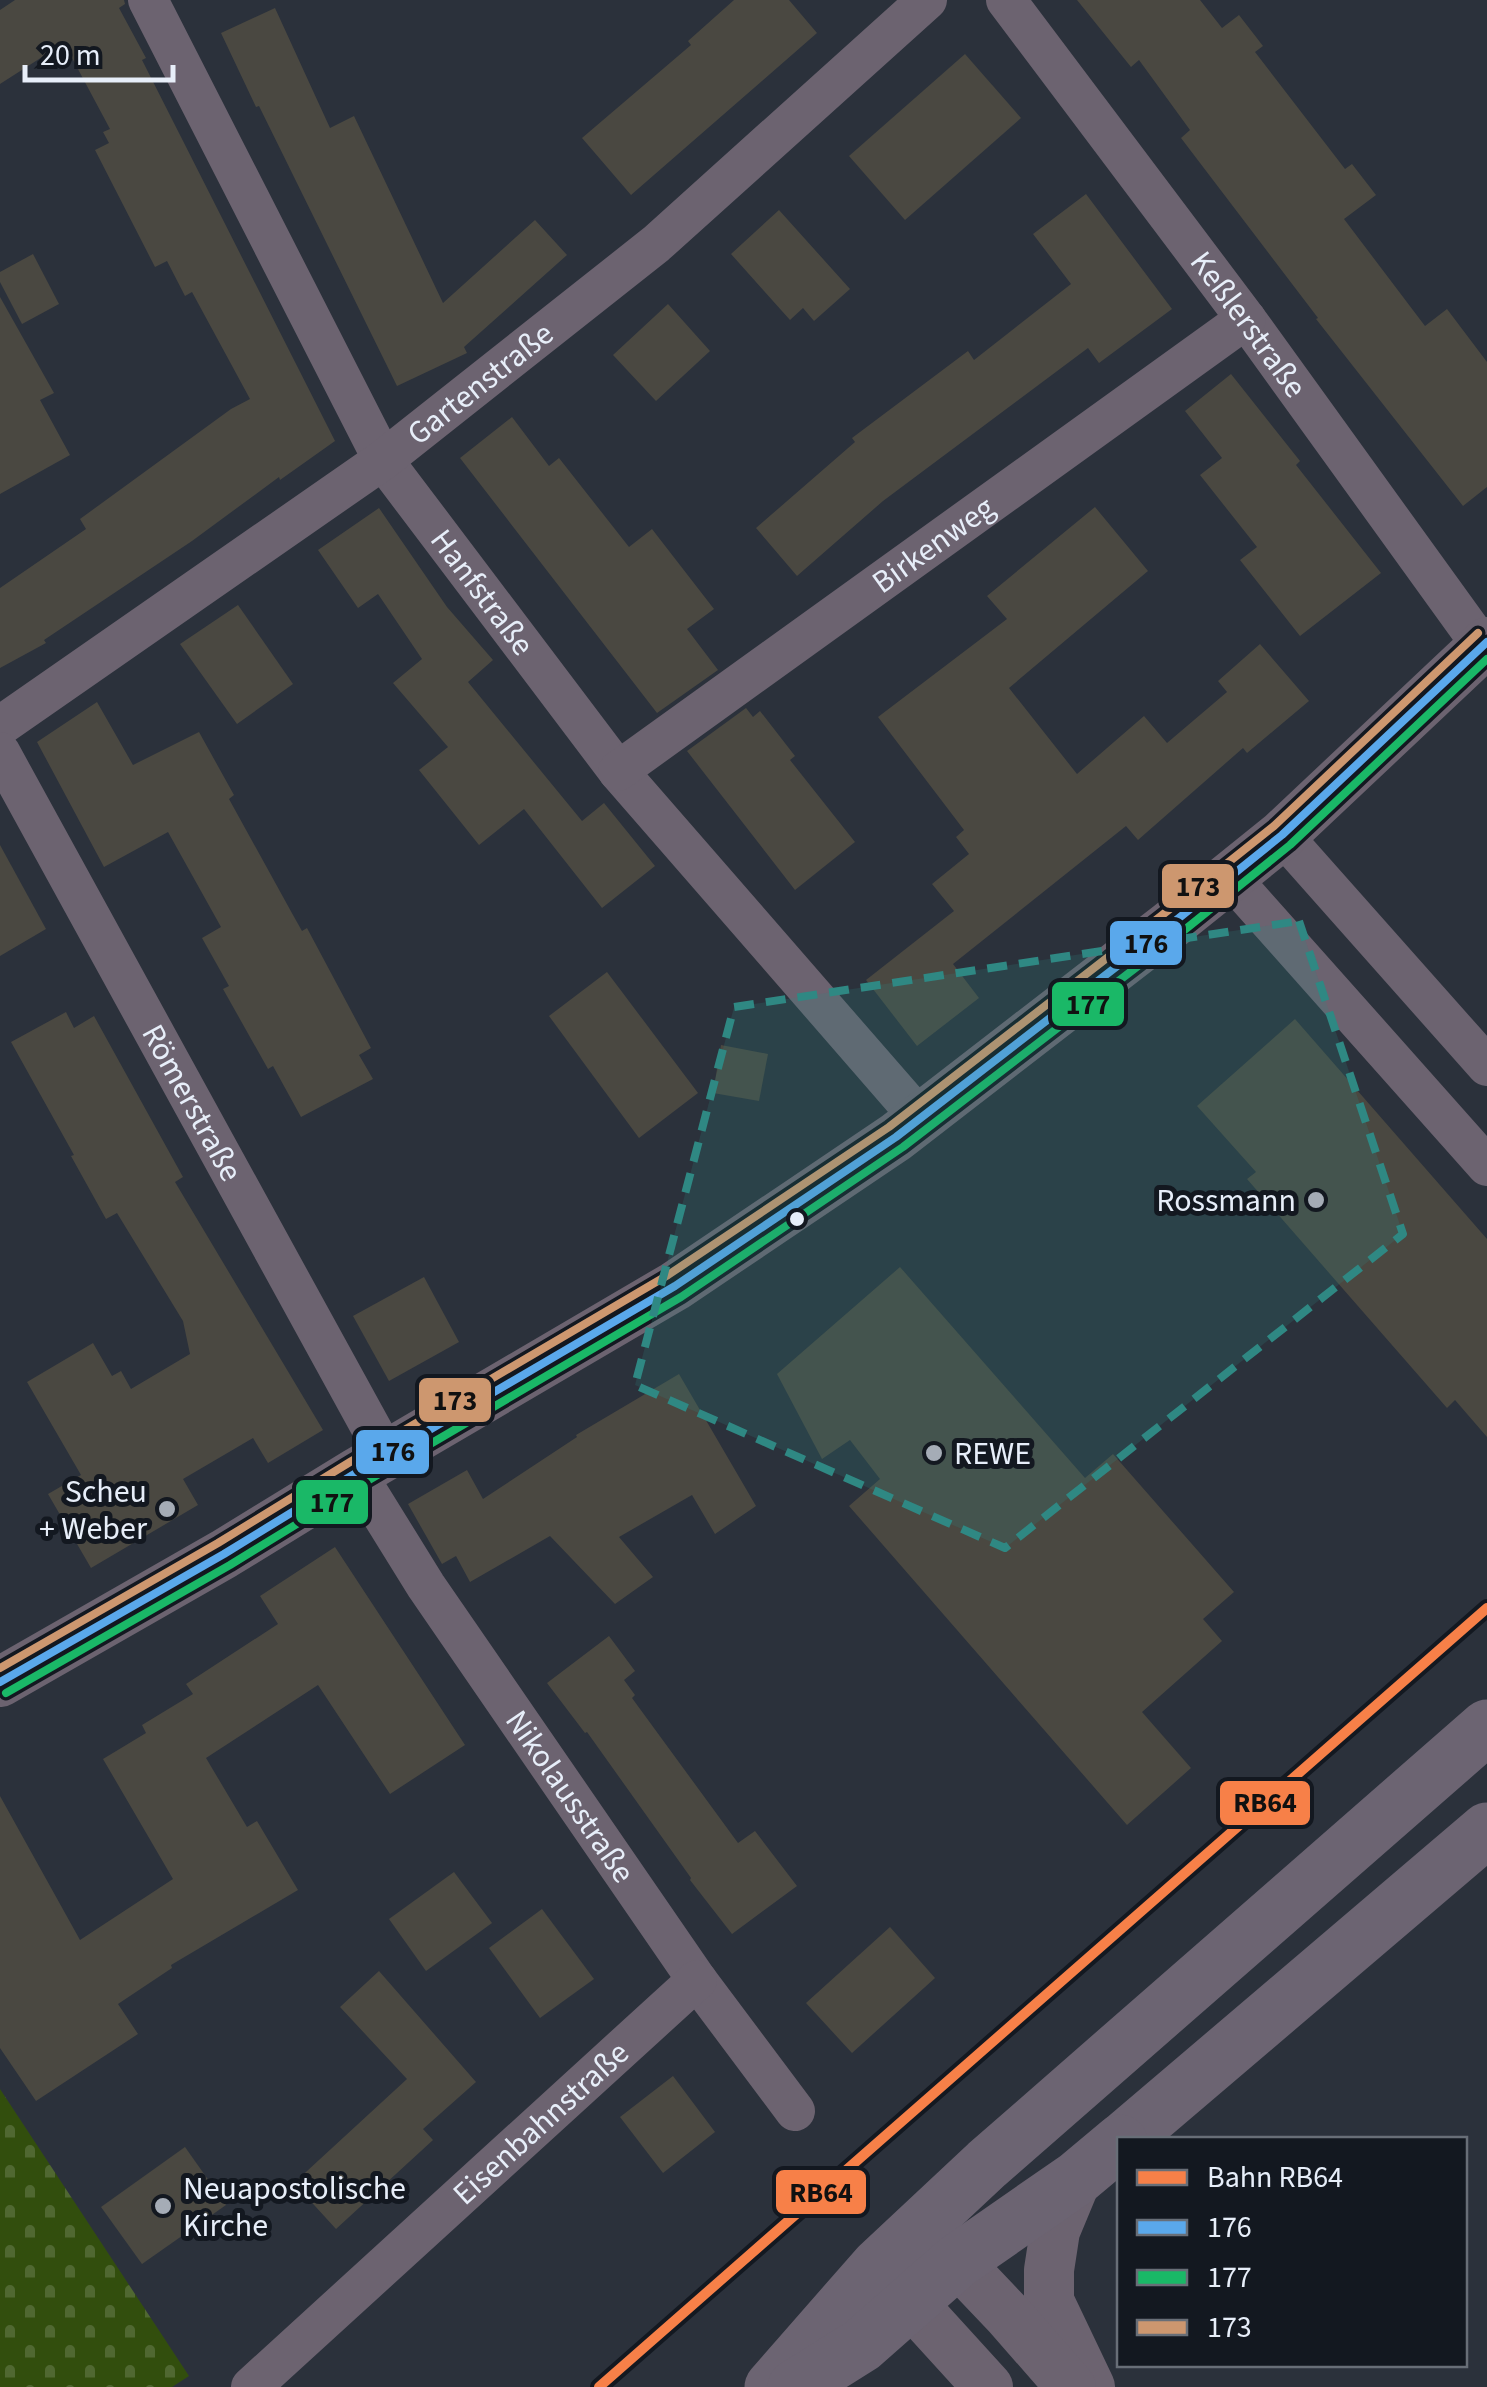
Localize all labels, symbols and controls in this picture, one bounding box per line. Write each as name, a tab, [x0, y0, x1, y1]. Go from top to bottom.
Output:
scale bar	[25, 20, 172, 82]
text: 20 m	[40, 34, 101, 77]
street label: Keßlerstraße	[1179, 242, 1318, 408]
street label: Gartenstraße	[398, 312, 564, 456]
street label: Birkenweg	[863, 485, 1004, 605]
street label: Hanfstraße	[419, 520, 545, 666]
line badge: 173	[1160, 862, 1236, 910]
text: 173	[1176, 867, 1220, 907]
line badge: 176	[1108, 919, 1184, 967]
text: 176	[1124, 924, 1168, 964]
line badge: 177	[1050, 980, 1126, 1028]
text: 177	[1066, 985, 1110, 1025]
street label: Römerstraße	[130, 1016, 253, 1190]
place label: Rossmann	[1156, 1178, 1296, 1224]
marker: Rossmann	[1305, 1189, 1327, 1211]
unlabelled marker	[787, 1209, 807, 1229]
line badge: 173	[417, 1376, 493, 1424]
text: 173	[433, 1381, 477, 1421]
line badge: 176	[354, 1428, 431, 1476]
place label: REWE	[954, 1431, 1031, 1477]
text: 176	[371, 1432, 415, 1472]
marker: REWE	[923, 1442, 945, 1464]
place label: Scheu + Weber	[39, 1469, 148, 1552]
line badge: 177	[294, 1478, 370, 1526]
text: 177	[310, 1483, 354, 1523]
marker: Scheu + Weber	[156, 1498, 178, 1520]
street label: Nikolausstraße	[494, 1701, 646, 1892]
line badge: RB64	[1218, 1779, 1312, 1827]
text: RB64	[1233, 1783, 1297, 1823]
street label: Eisenbahnstraße	[443, 2031, 640, 2216]
legend	[1117, 2137, 1467, 2367]
text: Bahn RB64	[1207, 2156, 1343, 2199]
place label: Neuapostolische Kirche	[183, 2166, 406, 2249]
line badge: RB64	[774, 2168, 868, 2216]
text: RB64	[789, 2173, 853, 2213]
marker: Neuapostolische Kirche	[152, 2195, 174, 2217]
text: 176	[1207, 2206, 1252, 2249]
text: 177	[1207, 2256, 1252, 2299]
text: 173	[1207, 2306, 1252, 2349]

